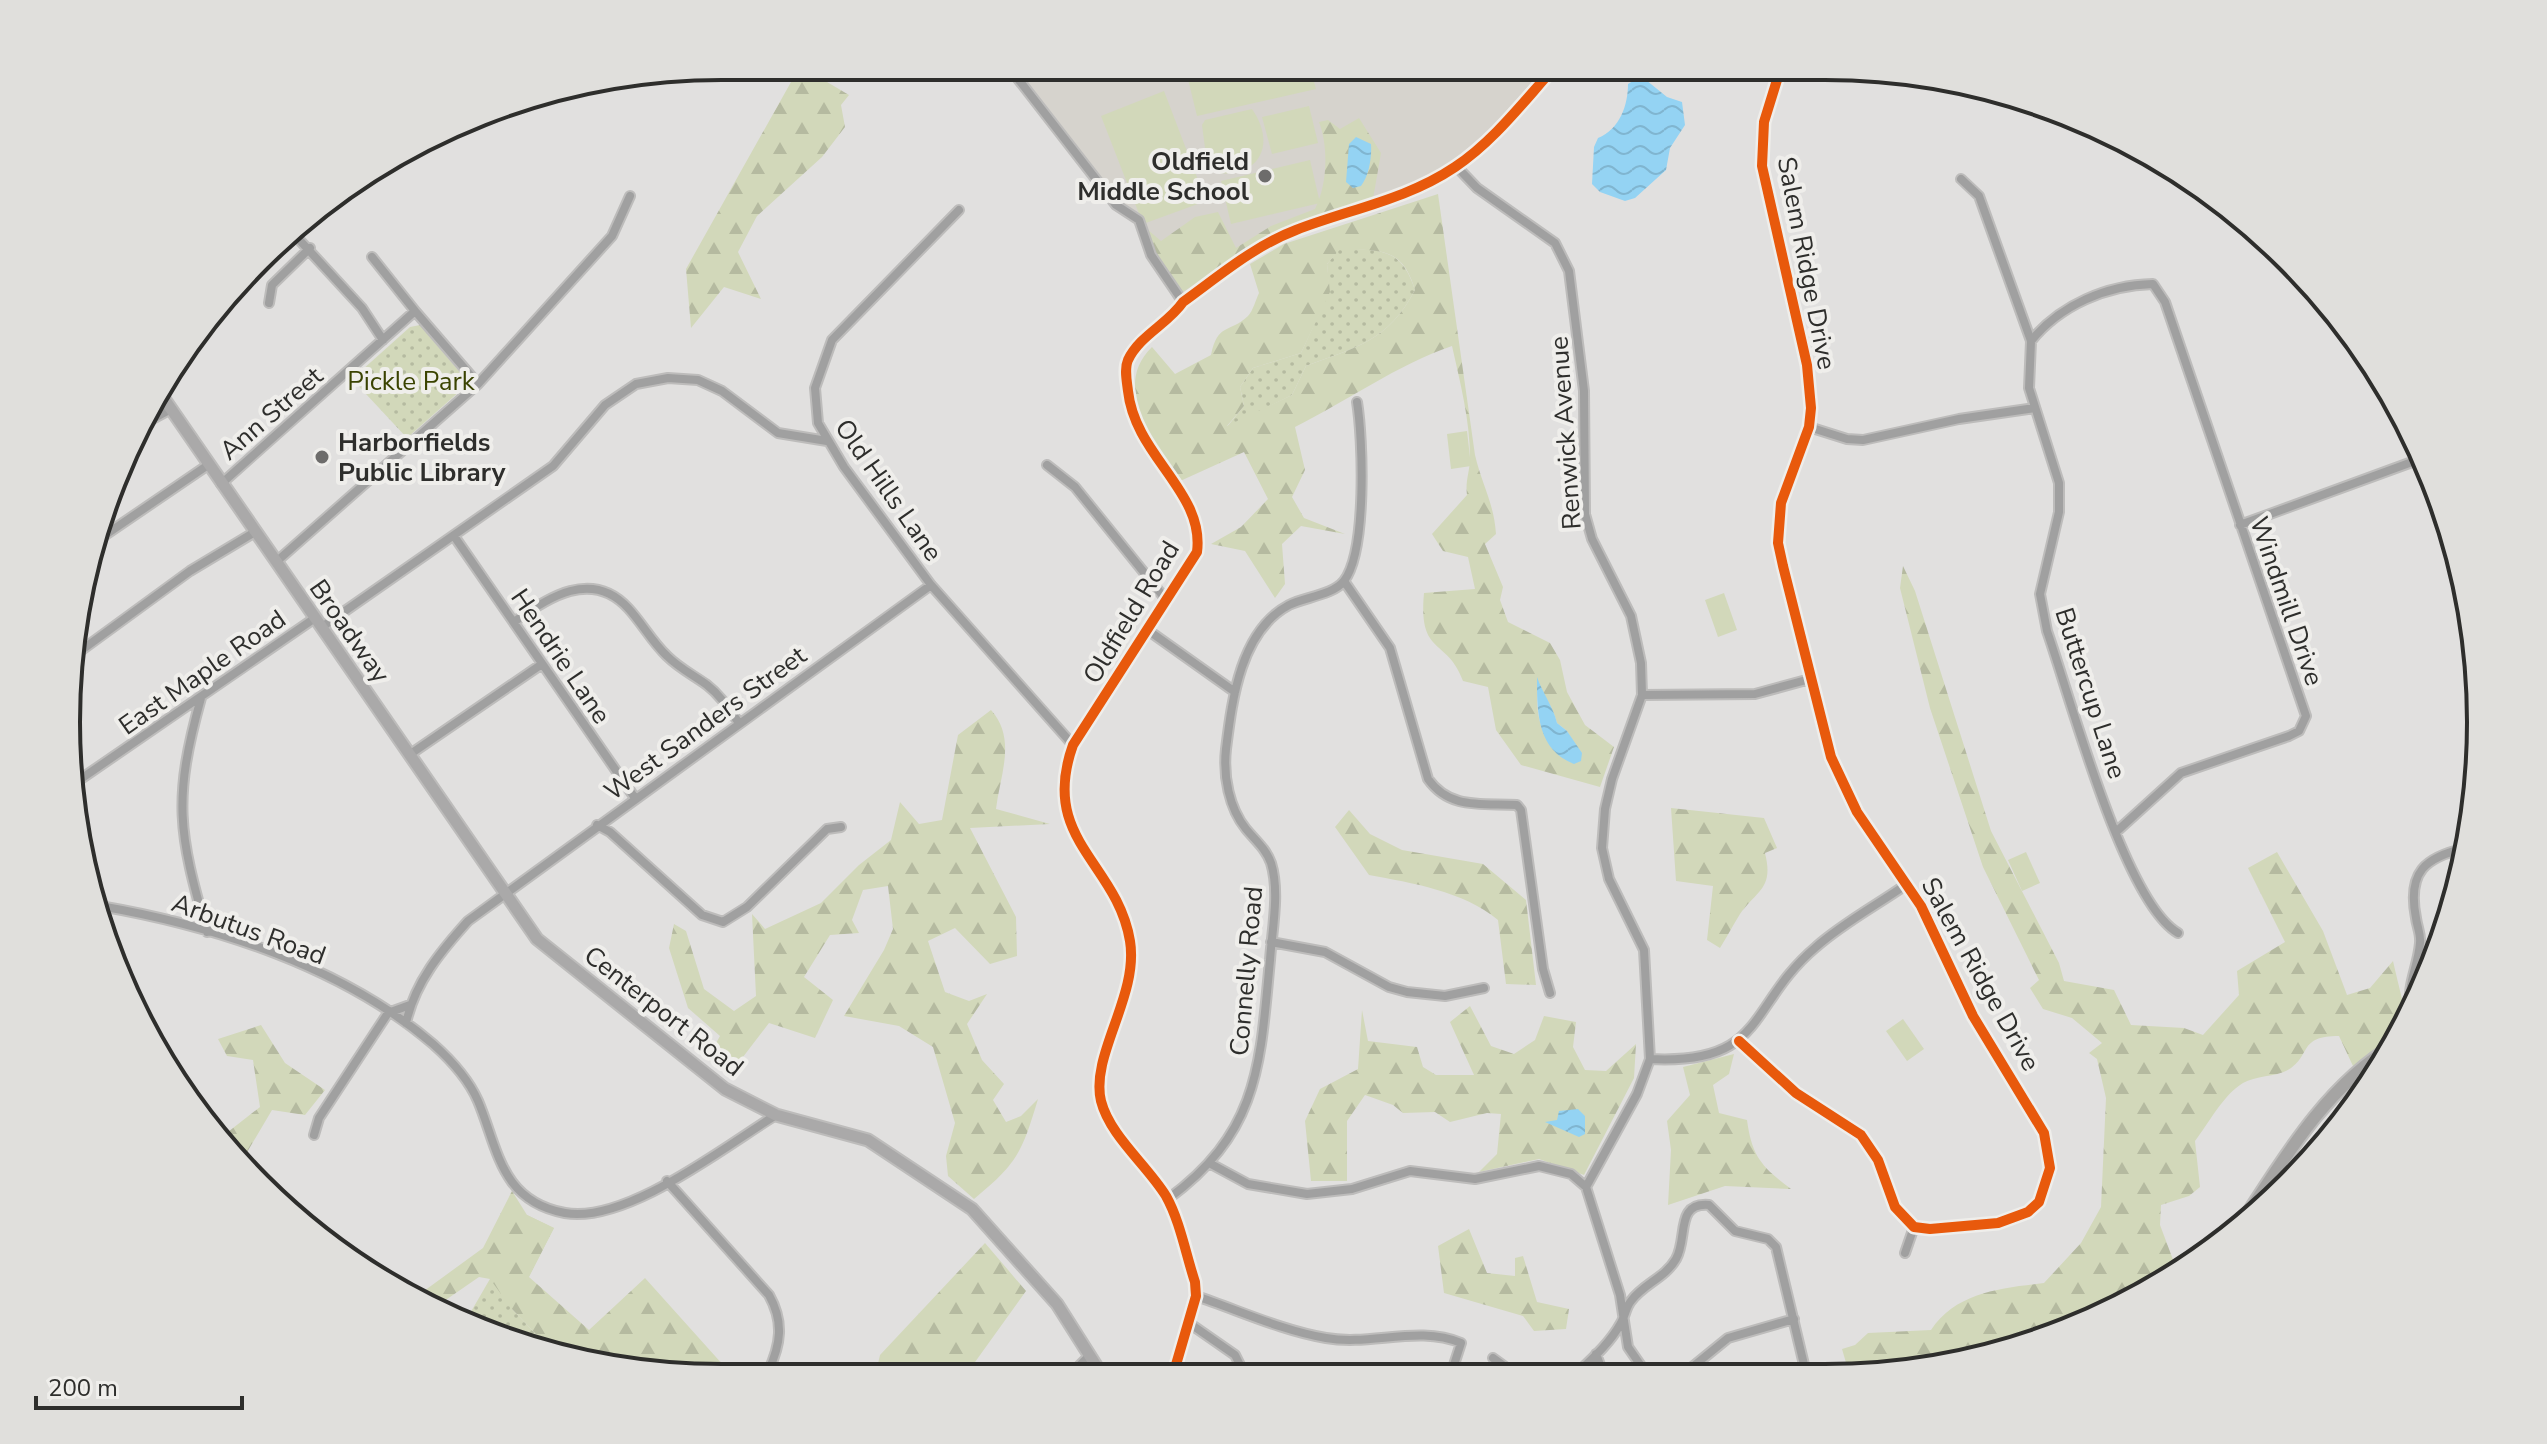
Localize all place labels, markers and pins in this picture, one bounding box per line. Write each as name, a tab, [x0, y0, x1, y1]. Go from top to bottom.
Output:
place label: Oldfield Middle School	[1077, 144, 1250, 209]
marker: Oldfield Middle School	[1256, 167, 1274, 185]
place label: Harborfields Public Library	[338, 425, 506, 490]
marker: Harborfields Public Library	[313, 448, 331, 466]

